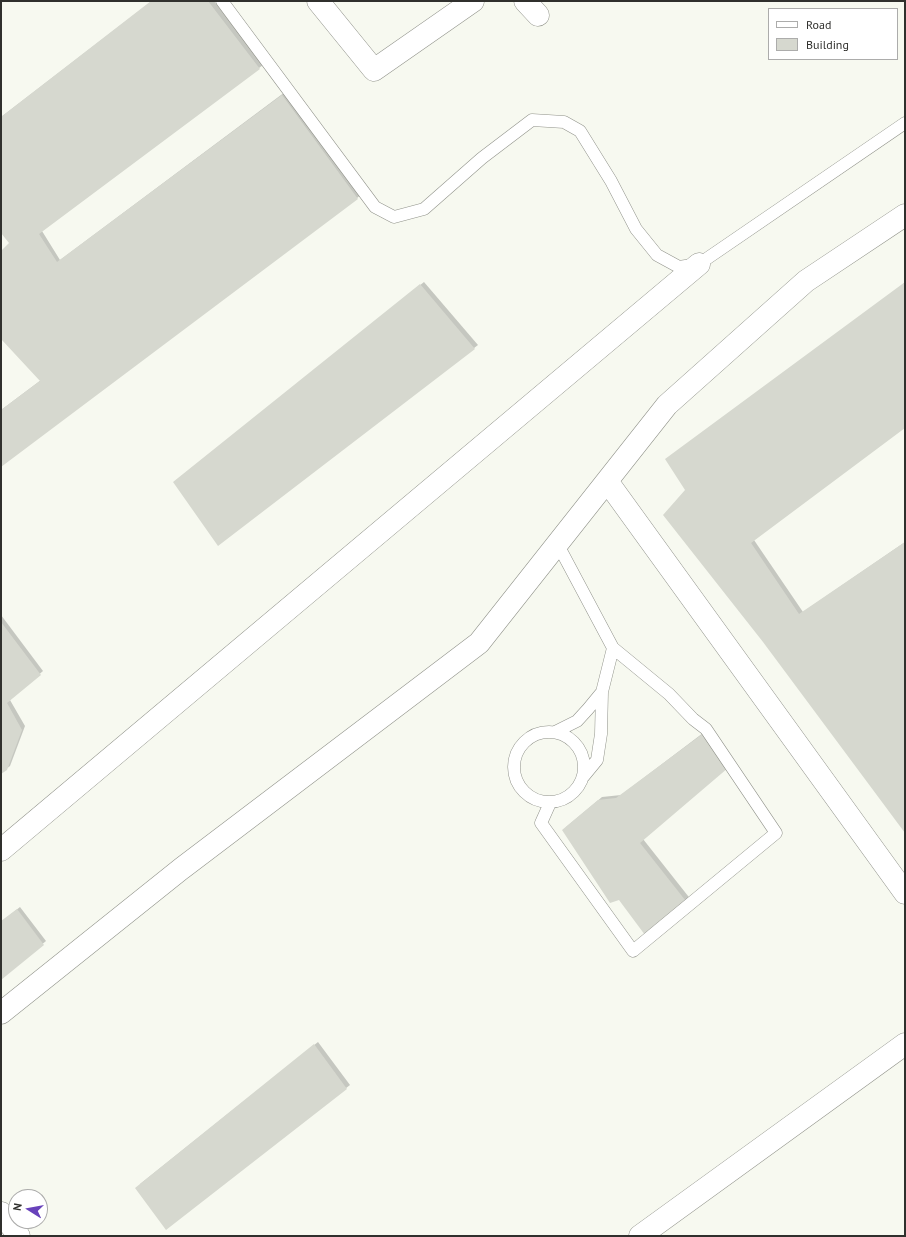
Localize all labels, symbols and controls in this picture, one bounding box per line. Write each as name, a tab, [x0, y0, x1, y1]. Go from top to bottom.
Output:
legend	[768, 8, 898, 60]
text: Road	[806, 17, 831, 32]
text: Building	[806, 37, 849, 52]
north arrow	[8, 1189, 48, 1229]
text: N	[10, 1202, 25, 1212]

